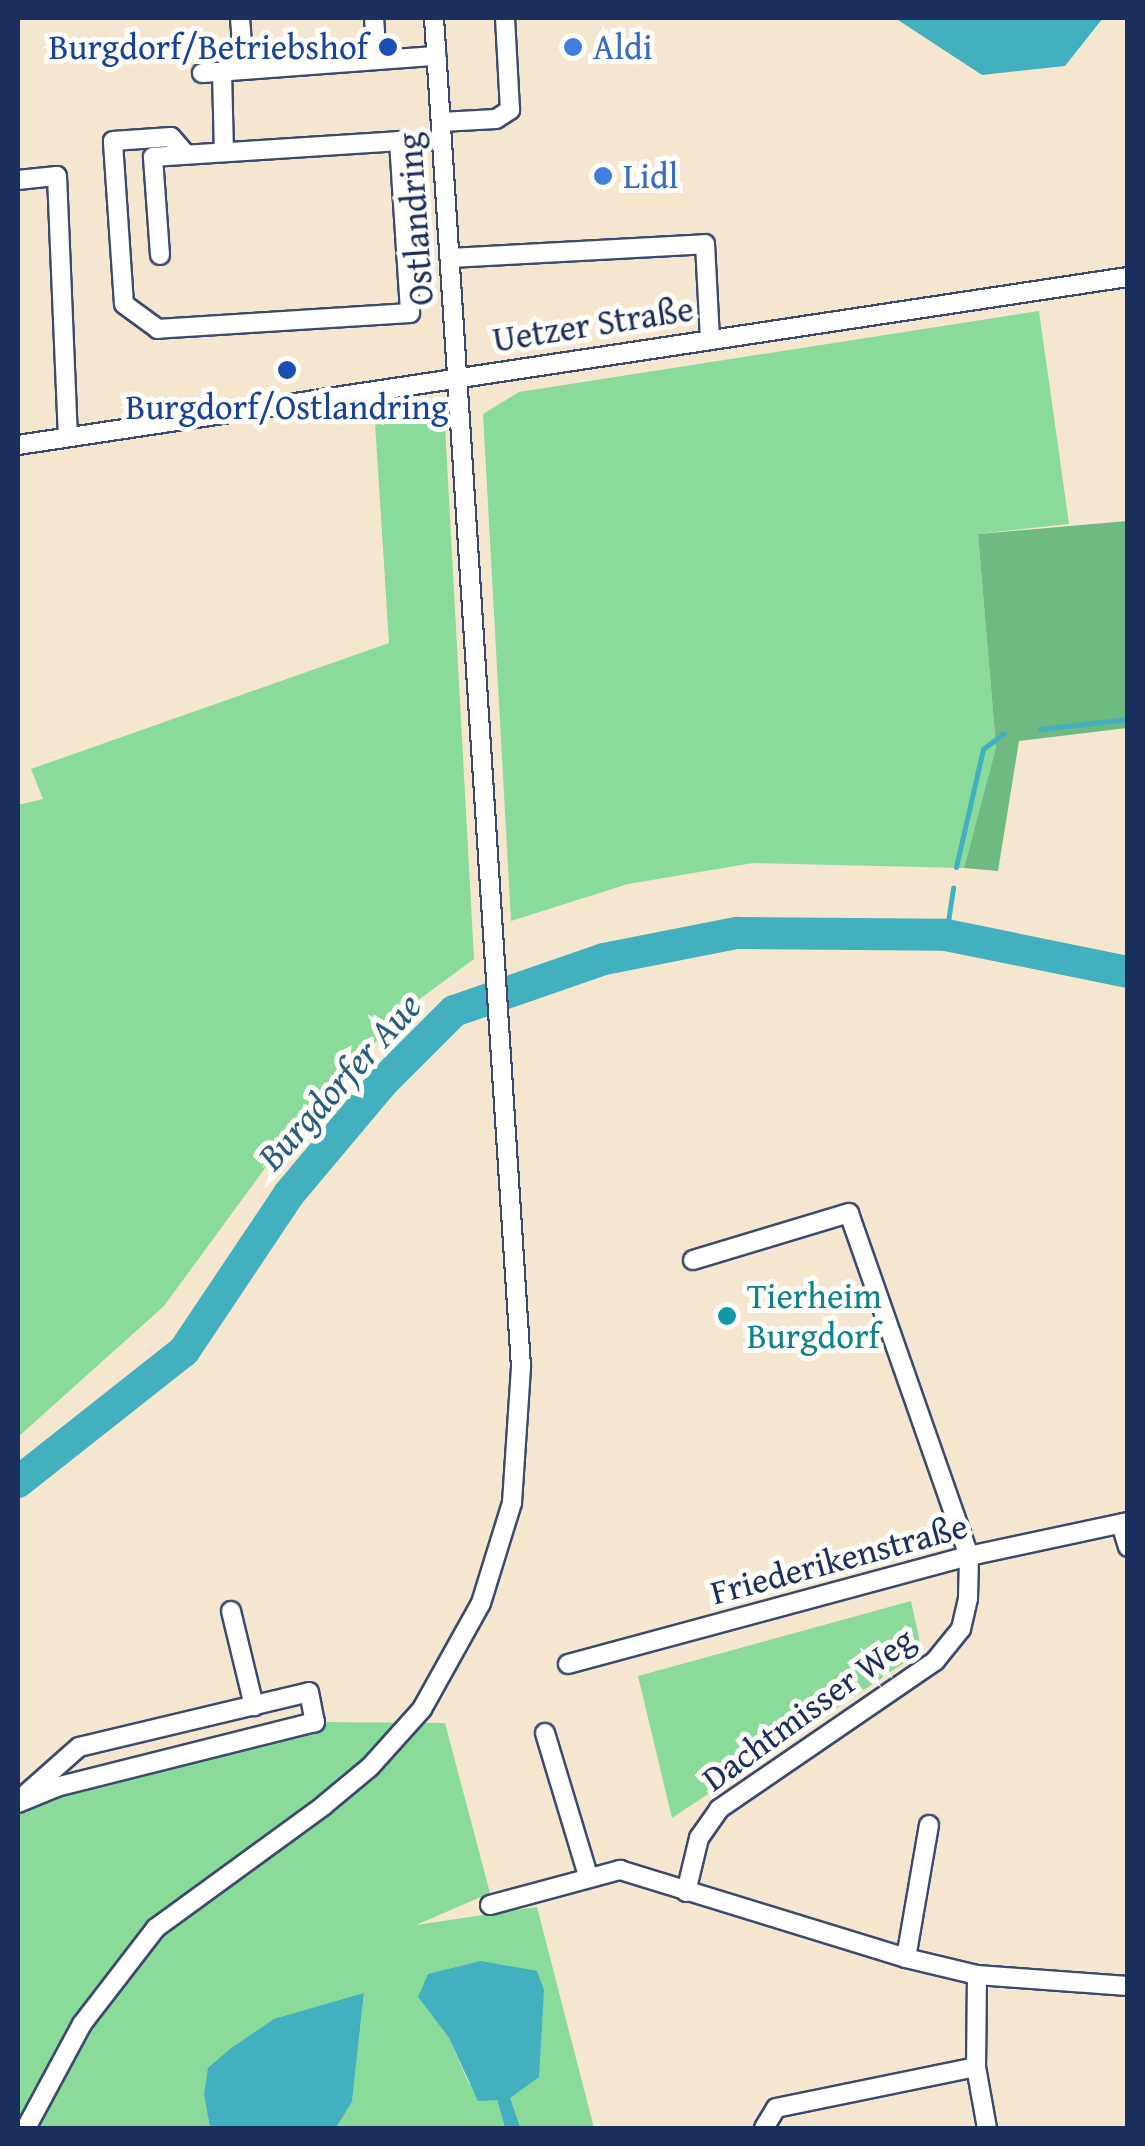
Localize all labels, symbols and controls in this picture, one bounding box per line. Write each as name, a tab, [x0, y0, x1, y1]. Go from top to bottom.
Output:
place label: Burgdorf/Betriebshof	[49, 26, 368, 68]
place label: Aldi	[593, 26, 653, 68]
marker: Burgdorf/Betriebshof	[377, 36, 399, 58]
marker: Aldi	[562, 36, 584, 58]
street label: Ostlandring	[388, 131, 442, 307]
place label: Lidl	[623, 155, 678, 197]
marker: Lidl	[592, 165, 614, 187]
street label: Uetzer Straße	[490, 287, 696, 361]
marker: Burgdorf/Ostlandring	[276, 359, 298, 381]
place label: Burgdorf/Ostlandring	[126, 386, 448, 428]
water label: Burgdorfer Aue	[248, 983, 430, 1179]
place label: Tierheim Burgdorf	[747, 1275, 882, 1357]
marker: Tierheim Burgdorf	[716, 1305, 738, 1327]
street label: Friederikenstraße	[706, 1505, 972, 1613]
street label: Dachtmisser Weg	[694, 1618, 922, 1800]

